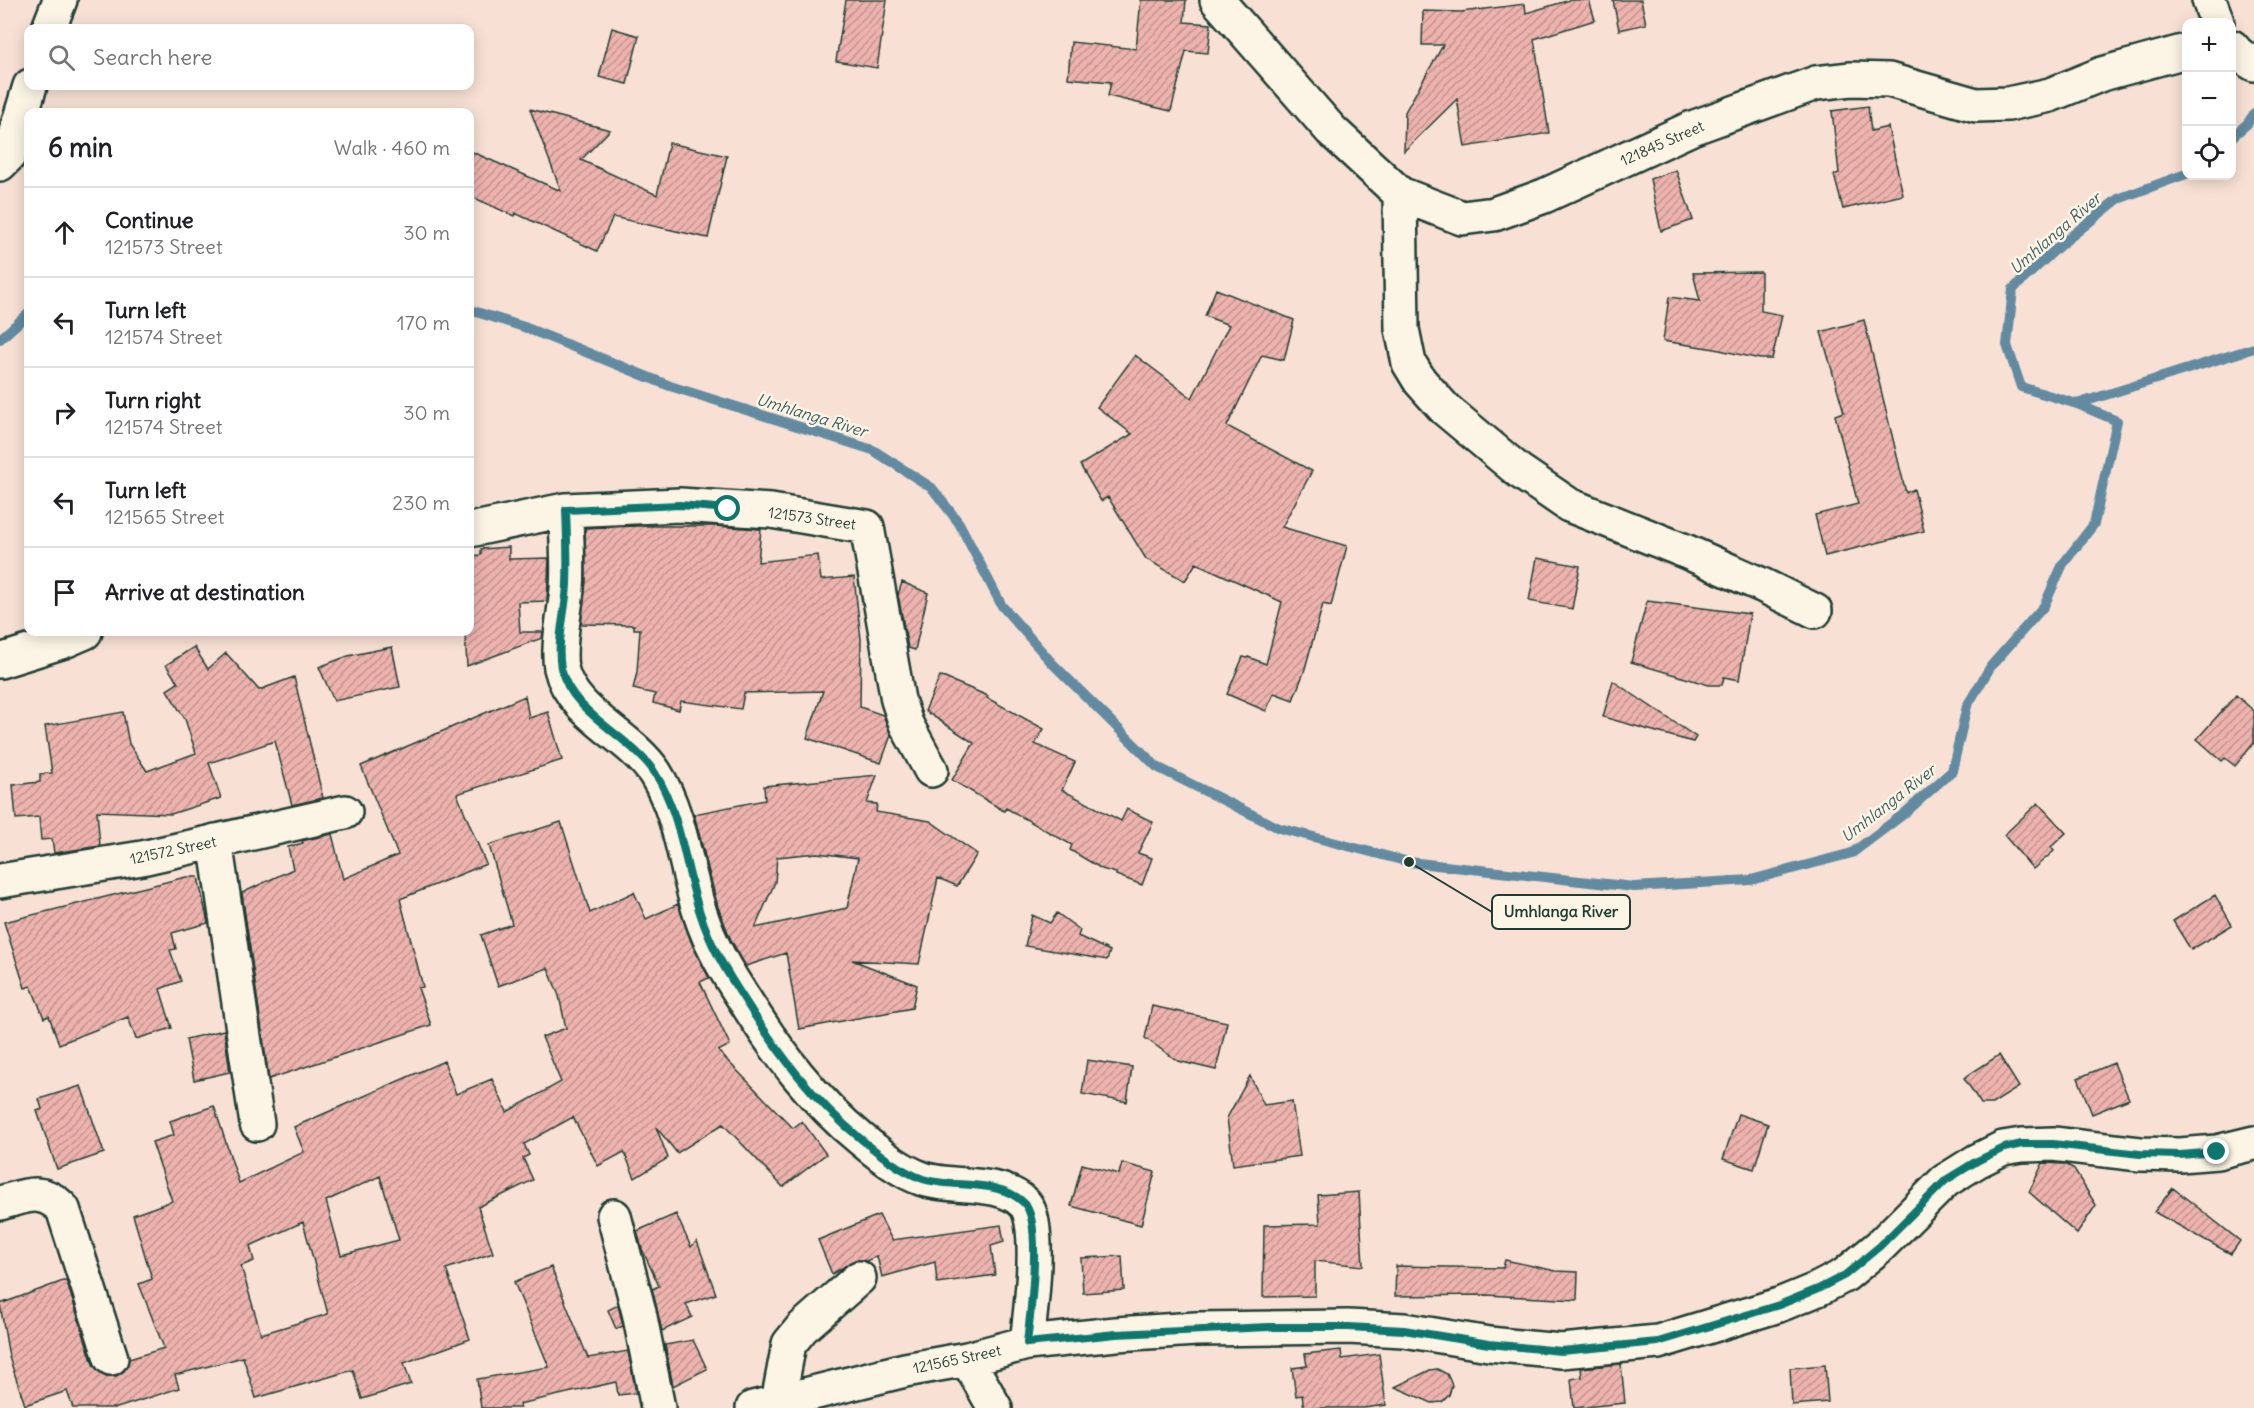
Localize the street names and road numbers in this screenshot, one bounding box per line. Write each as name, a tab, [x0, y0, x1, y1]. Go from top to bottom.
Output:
street label: 121845 Street	[1617, 116, 1707, 170]
street label: 121573 Street	[767, 502, 857, 534]
street label: 121572 Street	[128, 832, 218, 868]
street label: 121565 Street	[911, 1340, 1003, 1378]

